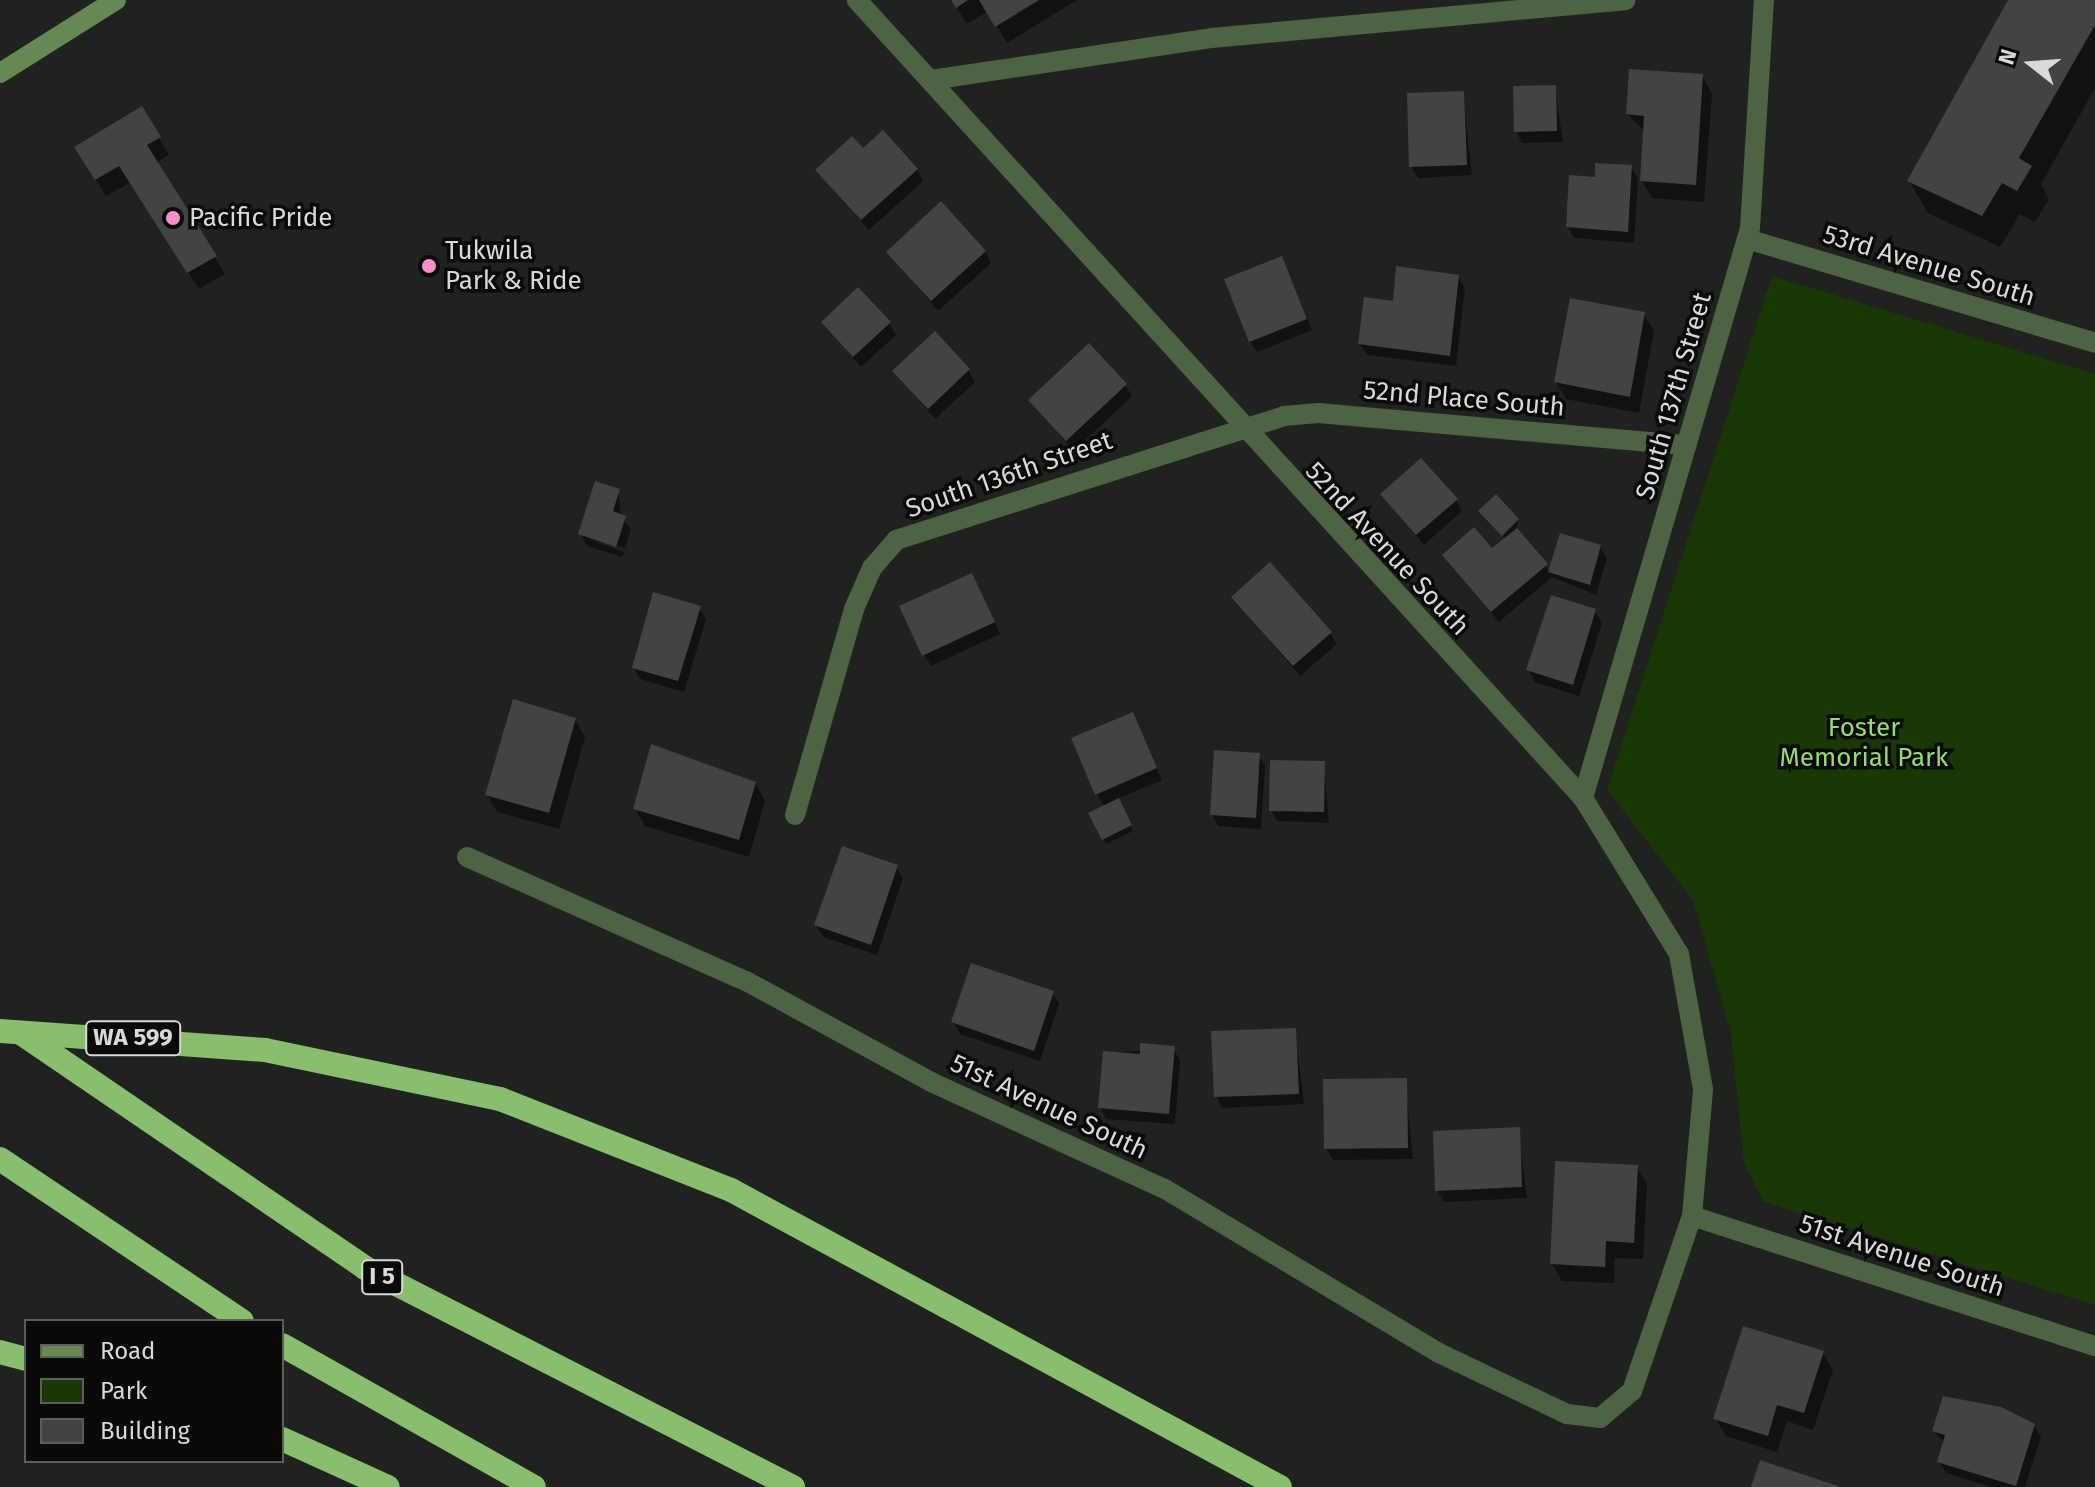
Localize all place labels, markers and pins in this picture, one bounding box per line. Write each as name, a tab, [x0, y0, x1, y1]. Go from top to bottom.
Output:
place label: Pacific Pride	[189, 202, 333, 234]
marker: Pacific Pride	[164, 209, 182, 227]
place label: Tukwila Park & Ride	[445, 235, 582, 296]
marker: Tukwila Park & Ride	[420, 257, 438, 275]

